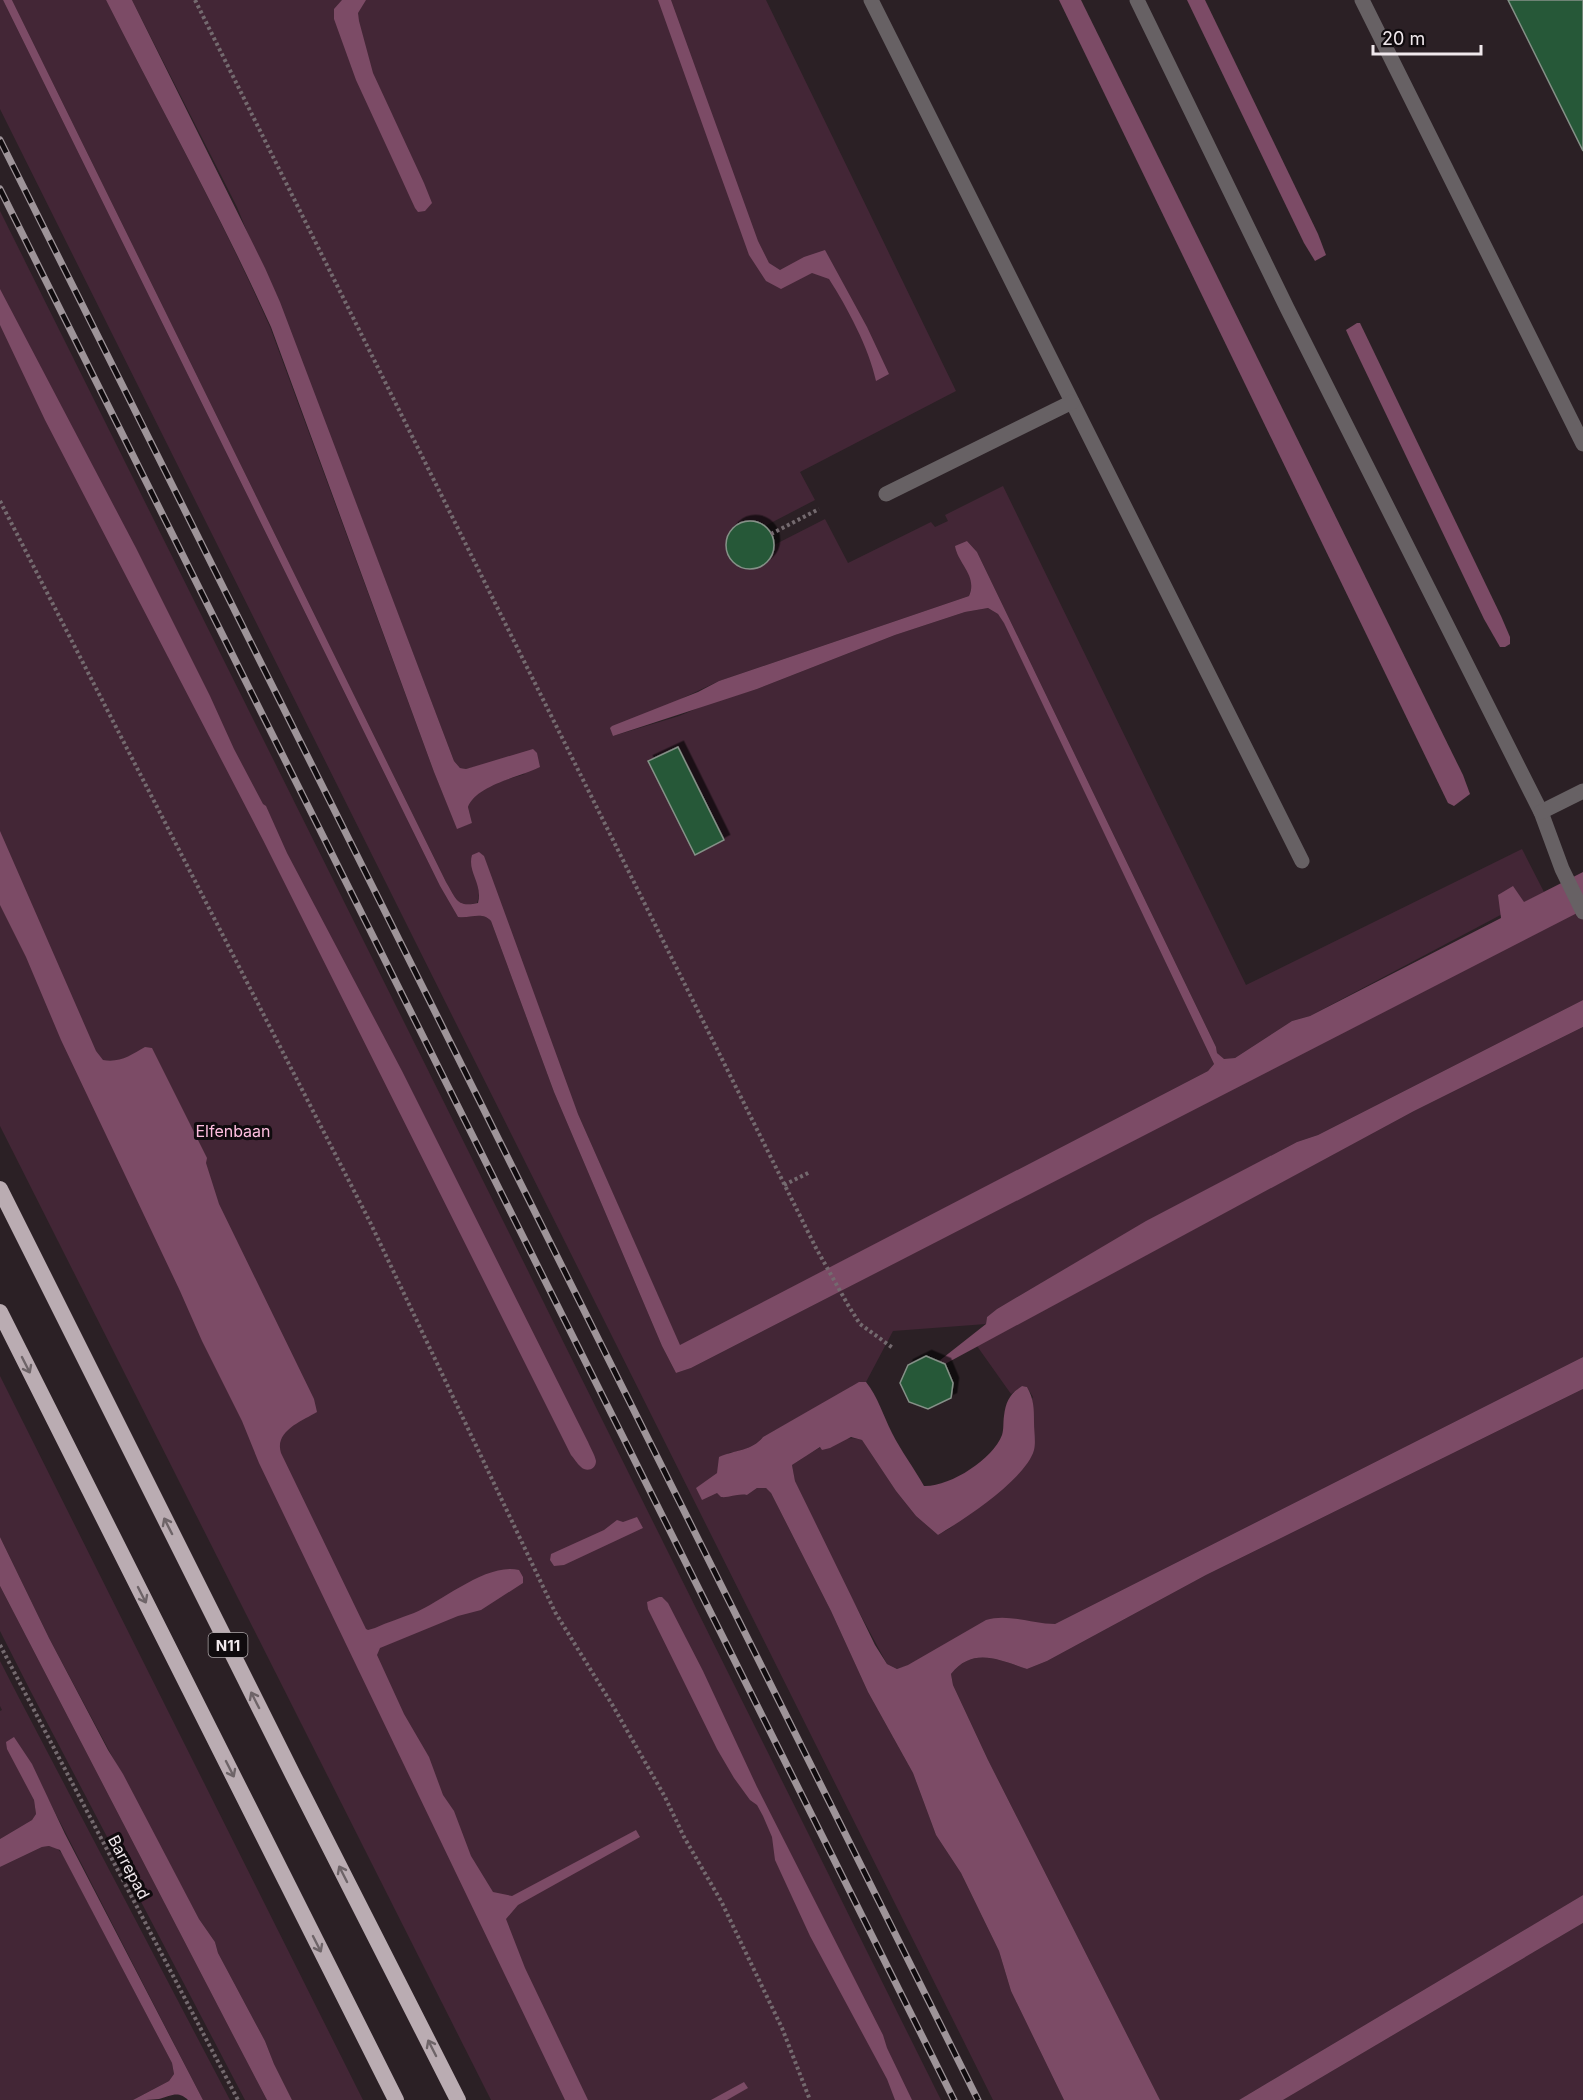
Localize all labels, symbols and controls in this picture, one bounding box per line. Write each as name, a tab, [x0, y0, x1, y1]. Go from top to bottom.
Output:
scale bar	[1373, 18, 1481, 56]
text: 20 m	[1382, 28, 1425, 49]
park label: Elfenbaan	[195, 1121, 271, 1141]
one-way arrow	[21, 1355, 33, 1373]
one-way arrow	[162, 1517, 173, 1535]
one-way arrow	[137, 1586, 149, 1604]
road number: N11	[208, 1633, 248, 1657]
one-way arrow	[249, 1691, 261, 1709]
one-way arrow	[225, 1760, 236, 1778]
street label: Barrepad	[104, 1832, 154, 1902]
one-way arrow	[337, 1866, 349, 1883]
one-way arrow	[312, 1934, 324, 1952]
one-way arrow	[425, 2039, 437, 2057]

